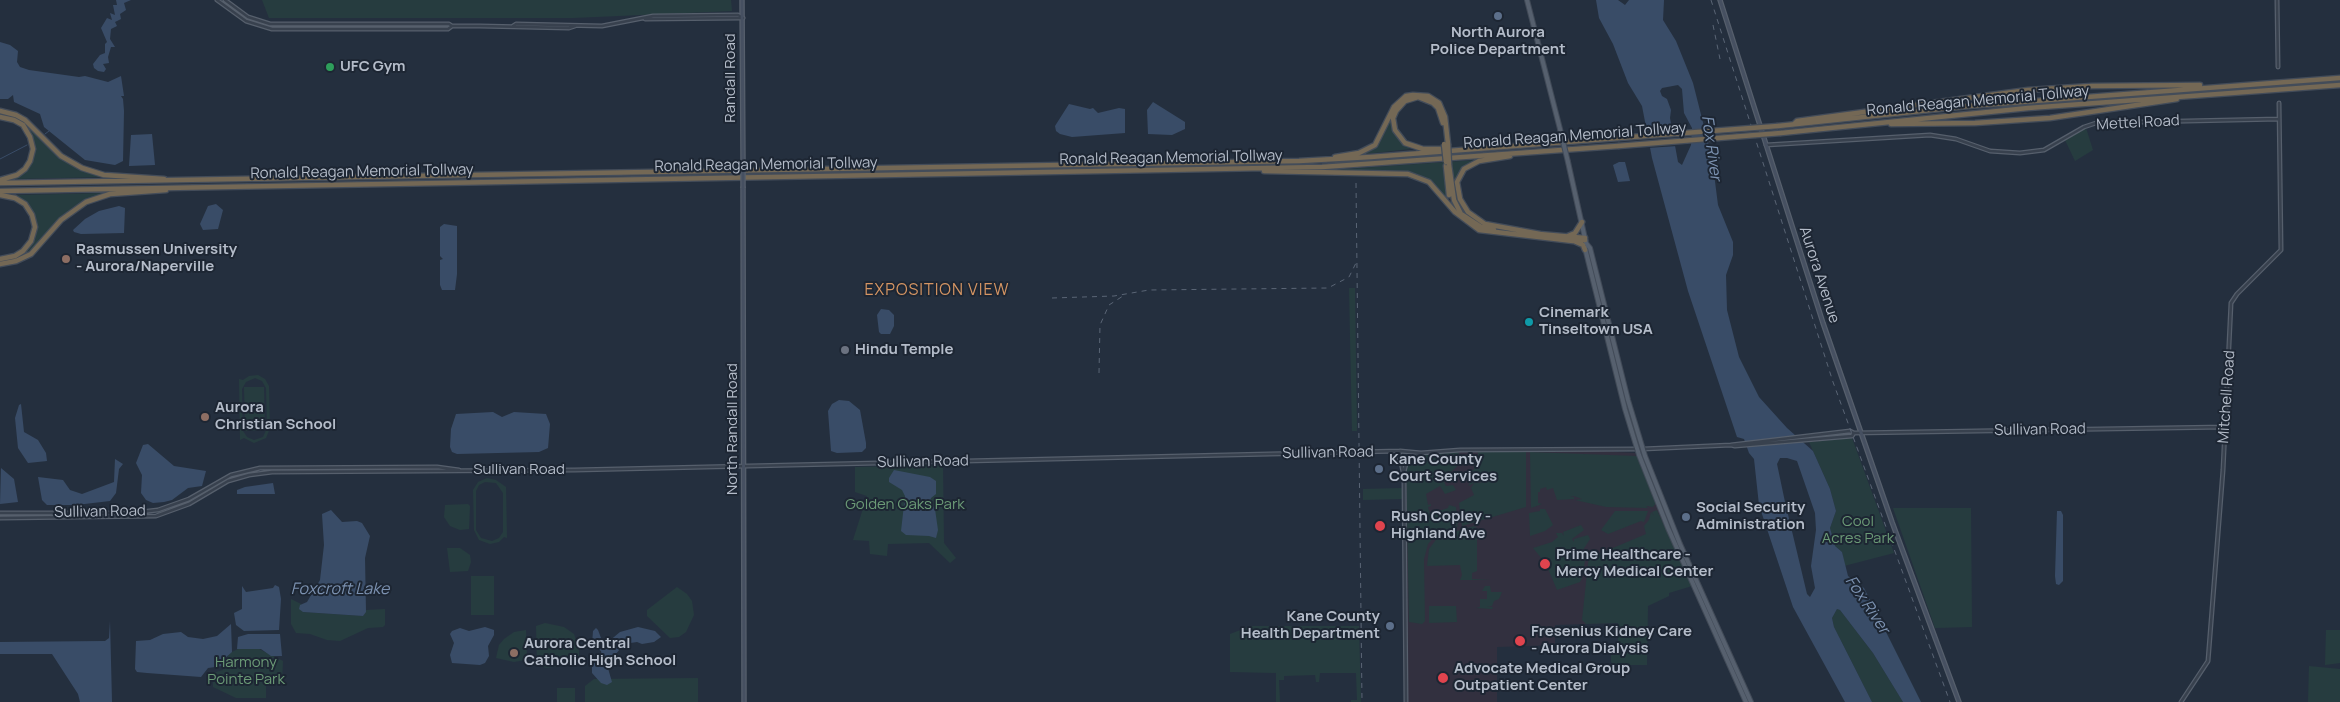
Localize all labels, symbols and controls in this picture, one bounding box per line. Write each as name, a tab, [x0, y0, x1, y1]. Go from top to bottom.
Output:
marker: North Aurora Police Department	[1492, 10, 1504, 22]
place label: North Aurora Police Department	[1430, 24, 1566, 59]
street label: Randall Road	[722, 33, 740, 123]
place label: UFC Gym	[340, 58, 406, 76]
marker: UFC Gym	[324, 61, 336, 73]
street label: Ronald Reagan Memorial Tollway	[1866, 82, 2090, 120]
street label: Mettel Road	[2096, 112, 2180, 134]
water label: Fox River	[1697, 114, 1725, 182]
street label: Ronald Reagan Memorial Tollway	[1463, 119, 1687, 153]
street label: Ronald Reagan Memorial Tollway	[1059, 147, 1283, 169]
street label: Ronald Reagan Memorial Tollway	[654, 154, 878, 176]
street label: Ronald Reagan Memorial Tollway	[250, 161, 474, 183]
street label: Aurora Avenue	[1795, 225, 1843, 325]
place label: Rasmussen University - Aurora/Naperville	[76, 241, 237, 276]
marker: Rasmussen University - Aurora/Naperville	[60, 253, 72, 265]
district label: EXPOSITION VIEW	[863, 281, 1011, 301]
place label: Cinemark Tinseltown USA	[1539, 304, 1653, 339]
marker: Cinemark Tinseltown USA	[1523, 316, 1535, 328]
place label: Hindu Temple	[855, 341, 954, 359]
marker: Hindu Temple	[839, 344, 851, 356]
street label: Mitchell Road	[2215, 350, 2239, 444]
street label: North Randall Road	[724, 363, 742, 495]
place label: Aurora Christian School	[215, 399, 336, 434]
marker: Aurora Christian School	[199, 411, 211, 423]
street label: Sullivan Road	[1994, 420, 2086, 440]
street label: Sullivan Road	[1282, 443, 1374, 463]
place label: Kane County Court Services	[1389, 451, 1497, 486]
street label: Sullivan Road	[877, 452, 969, 472]
street label: Sullivan Road	[473, 461, 565, 479]
marker: Kane County Court Services	[1373, 463, 1385, 475]
park label: Golden Oaks Park	[845, 496, 965, 514]
place label: Social Security Administration	[1696, 499, 1805, 534]
street label: Sullivan Road	[54, 502, 146, 522]
place label: Rush Copley - Highland Ave	[1391, 508, 1491, 543]
marker: Social Security Administration	[1680, 511, 1692, 523]
park label: Cool Acres Park	[1822, 513, 1894, 548]
marker: Rush Copley - Highland Ave	[1373, 519, 1387, 533]
place label: Prime Healthcare - Mercy Medical Center	[1556, 546, 1713, 581]
marker: Prime Healthcare - Mercy Medical Center	[1538, 557, 1552, 571]
water label: Fox River	[1841, 572, 1893, 638]
water label: Foxcroft Lake	[291, 580, 389, 600]
place label: Kane County Health Department	[1241, 608, 1380, 643]
marker: Kane County Health Department	[1384, 620, 1396, 632]
place label: Fresenius Kidney Care - Aurora Dialysis	[1531, 623, 1692, 658]
marker: Fresenius Kidney Care - Aurora Dialysis	[1513, 634, 1527, 648]
place label: Aurora Central Catholic High School	[524, 635, 676, 670]
marker: Aurora Central Catholic High School	[508, 647, 520, 659]
park label: Harmony Pointe Park	[207, 654, 285, 689]
place label: Advocate Medical Group Outpatient Center	[1454, 660, 1630, 695]
marker: Advocate Medical Group Outpatient Center	[1436, 671, 1450, 685]

